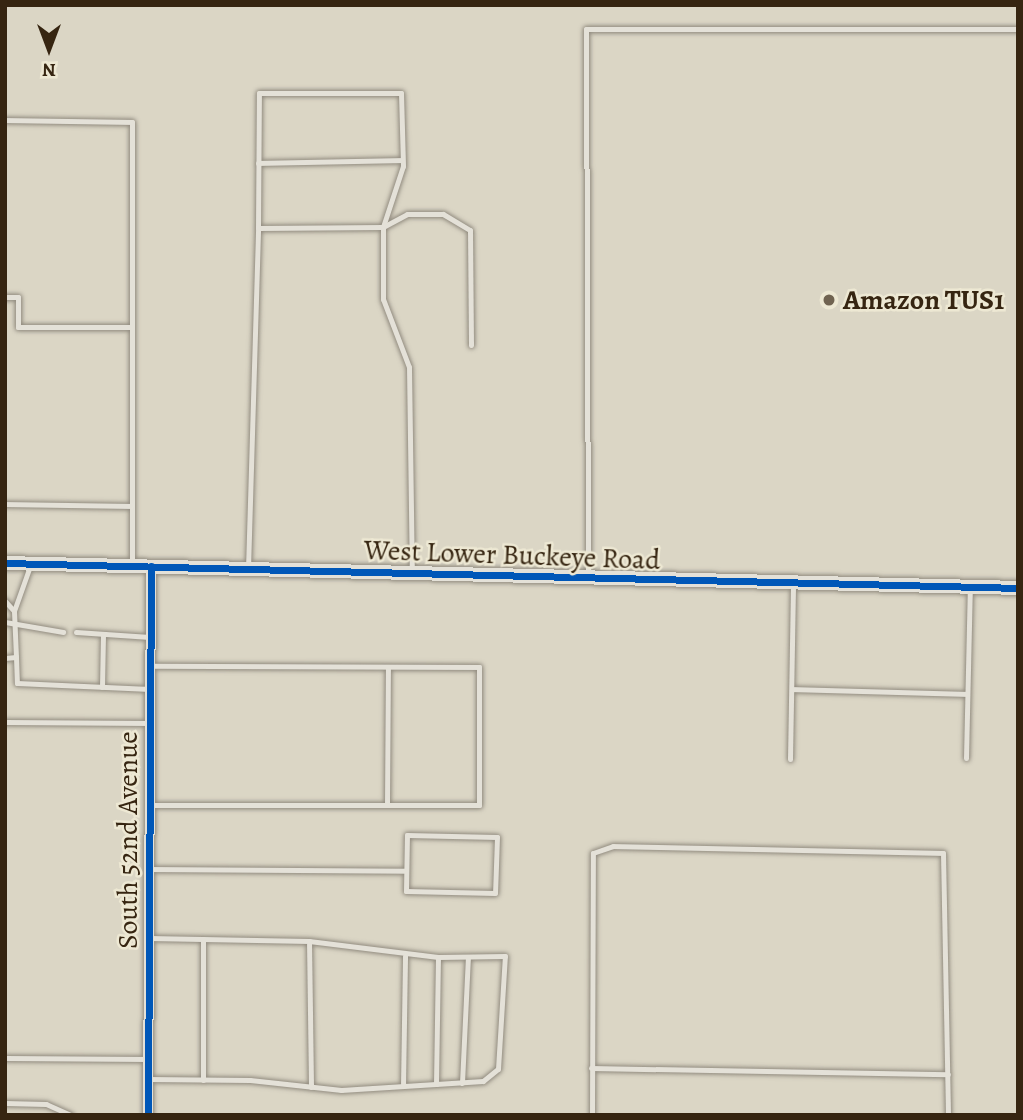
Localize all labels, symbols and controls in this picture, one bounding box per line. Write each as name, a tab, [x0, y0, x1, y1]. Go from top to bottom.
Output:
north arrow	[14, 14, 84, 84]
text: N	[42, 57, 56, 83]
place label: Amazon TUS1	[843, 283, 1004, 317]
marker: Amazon TUS1	[821, 292, 837, 308]
street label: West Lower Buckeye Road	[363, 533, 661, 577]
street label: South 52nd Avenue	[111, 731, 145, 949]

